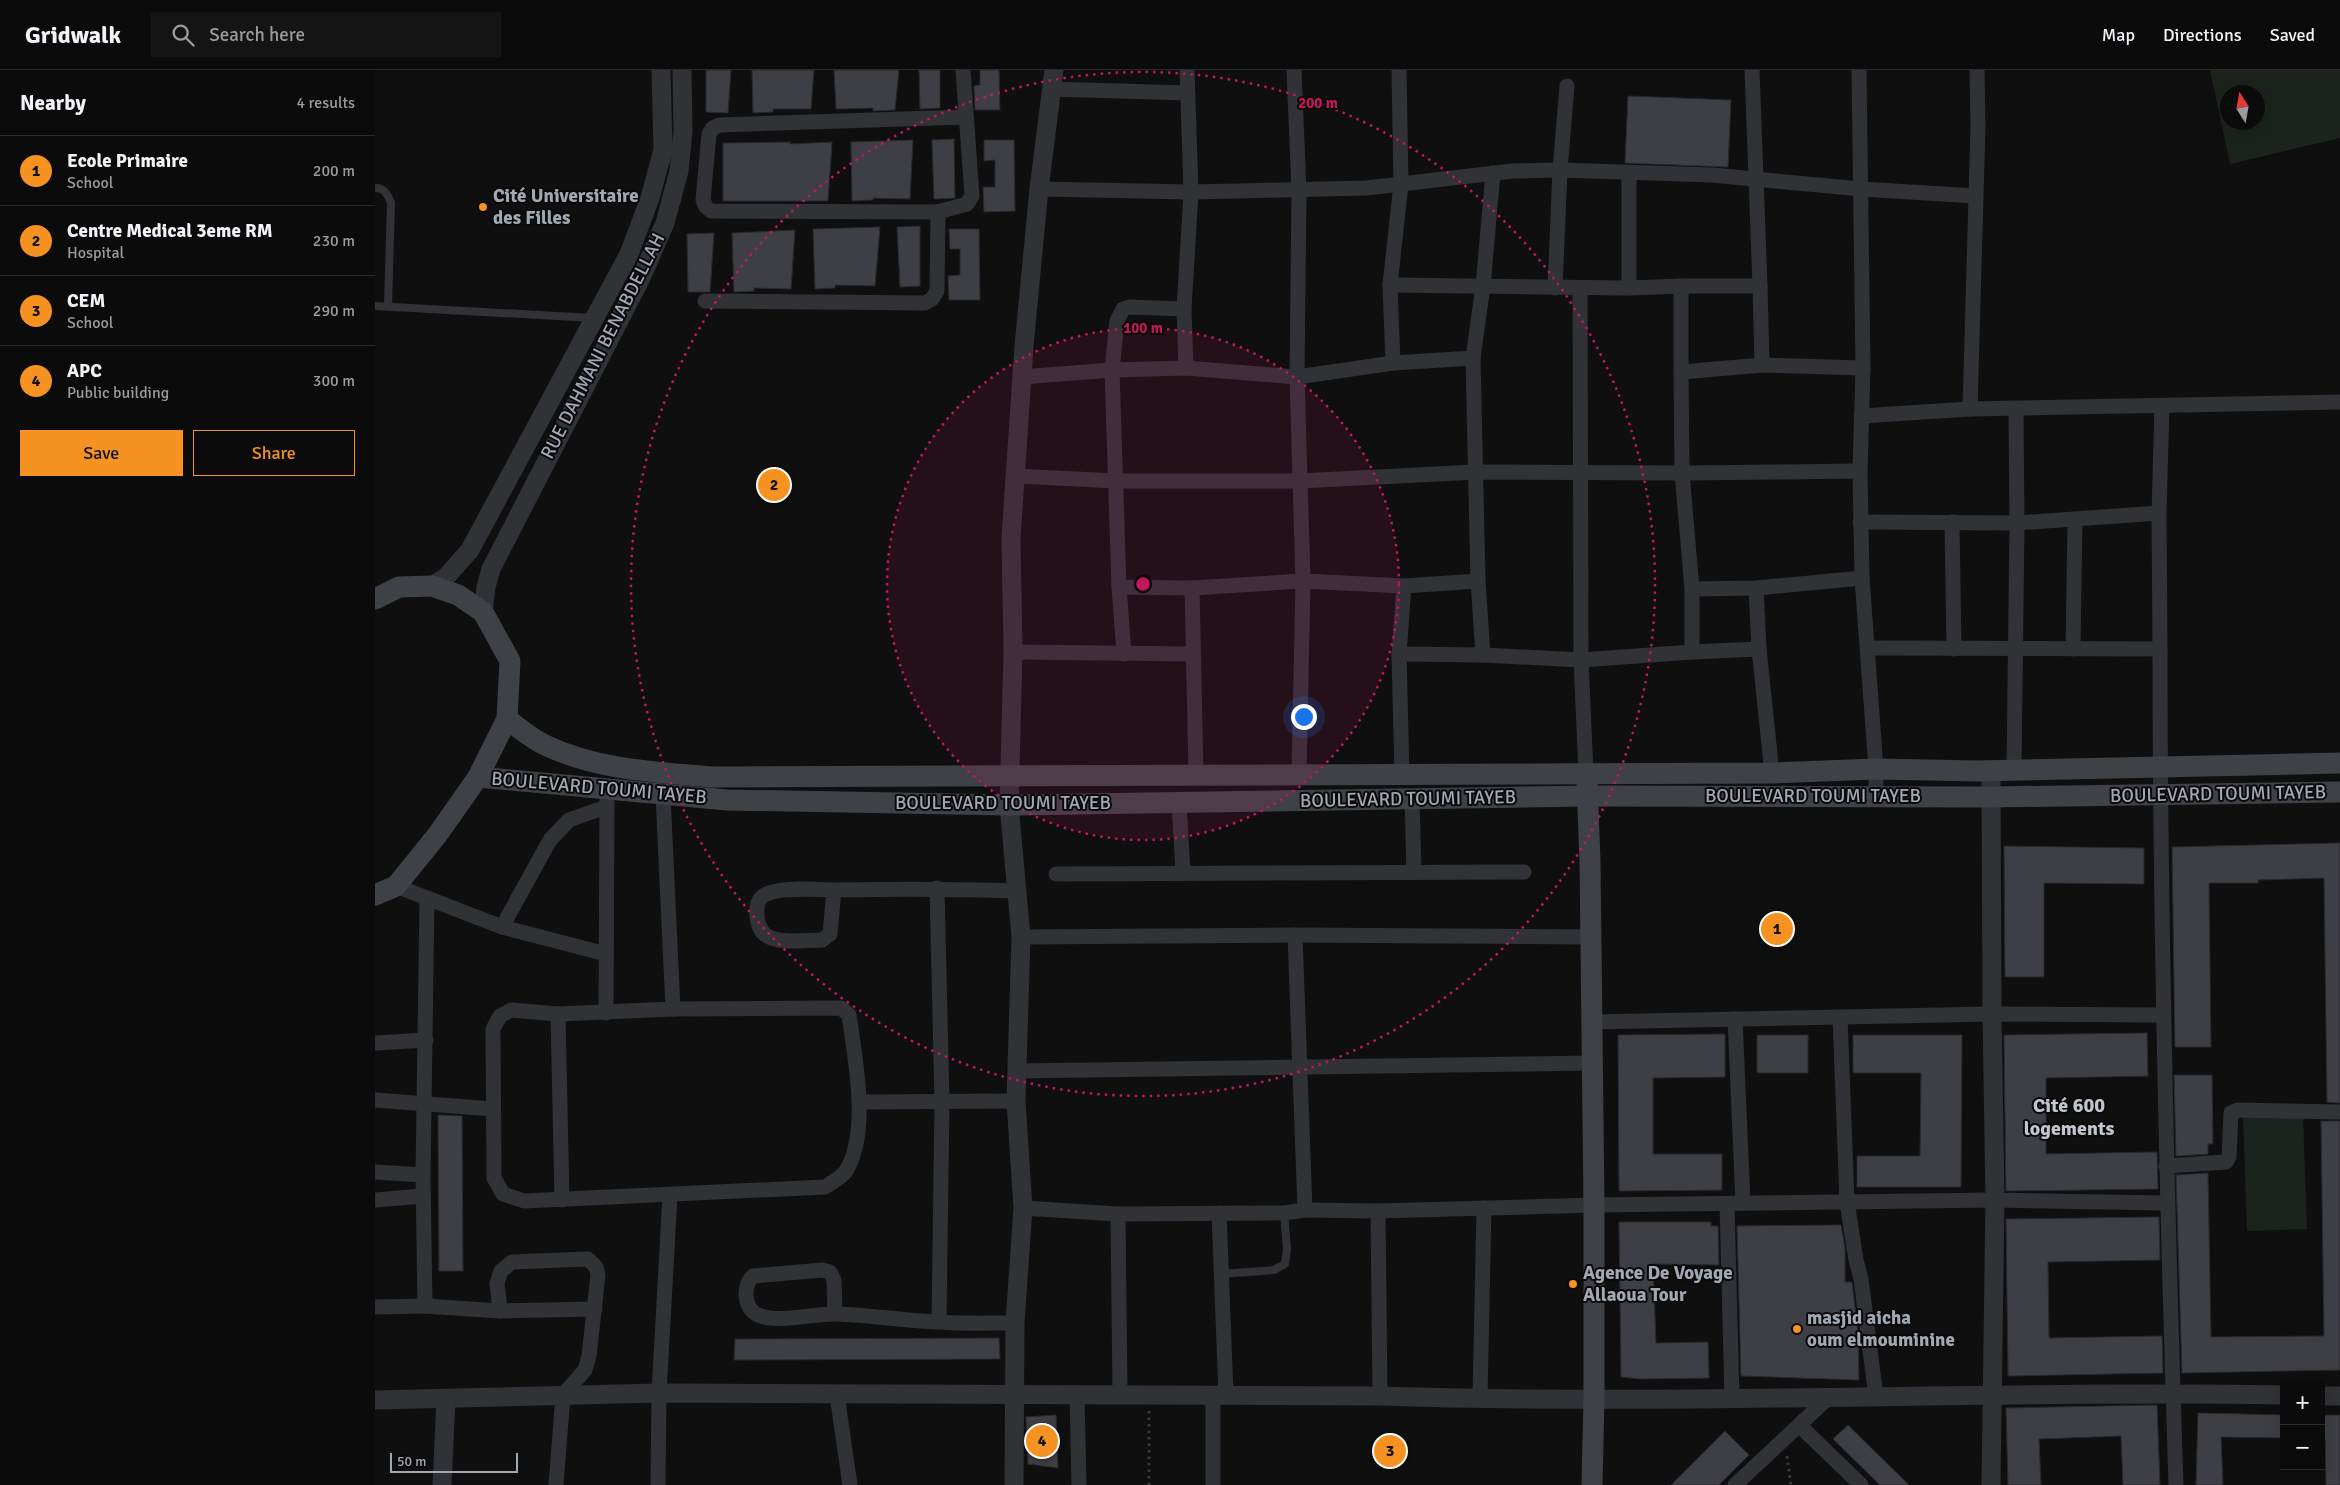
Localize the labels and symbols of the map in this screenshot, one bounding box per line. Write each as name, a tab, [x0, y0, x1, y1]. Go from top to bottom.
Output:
north arrow	[2220, 85, 2265, 130]
text: 200 m	[1298, 94, 1338, 112]
place label: Cité Universitaire des Filles	[493, 184, 639, 230]
marker: Cité Universitaire des Filles	[477, 201, 489, 213]
street label: RUE DAHMANI BENABDELLAH	[536, 229, 670, 463]
text: 100 m	[1123, 319, 1163, 337]
pin: 2	[758, 466, 790, 504]
centre of rings	[1134, 575, 1152, 593]
your location	[1291, 704, 1317, 730]
street label: BOULEVARD TOUMI TAYEB	[490, 767, 708, 809]
street label: BOULEVARD TOUMI TAYEB	[2110, 780, 2326, 808]
street label: BOULEVARD TOUMI TAYEB	[1705, 784, 1921, 808]
street label: BOULEVARD TOUMI TAYEB	[1300, 785, 1516, 813]
street label: BOULEVARD TOUMI TAYEB	[895, 791, 1111, 815]
pin: 1	[1761, 910, 1793, 948]
district label: Cité 600 logements	[2024, 1093, 2114, 1141]
place label: Agence De Voyage Allaoua Tour	[1583, 1261, 1733, 1307]
marker: Agence De Voyage Allaoua Tour	[1567, 1278, 1579, 1290]
place label: masjid aicha oum elmouminine	[1807, 1306, 1955, 1352]
marker: masjid aicha oum elmouminine	[1791, 1323, 1803, 1335]
pin: 4	[1026, 1422, 1058, 1460]
pin: 3	[1374, 1432, 1406, 1470]
scale bar	[390, 1450, 517, 1473]

